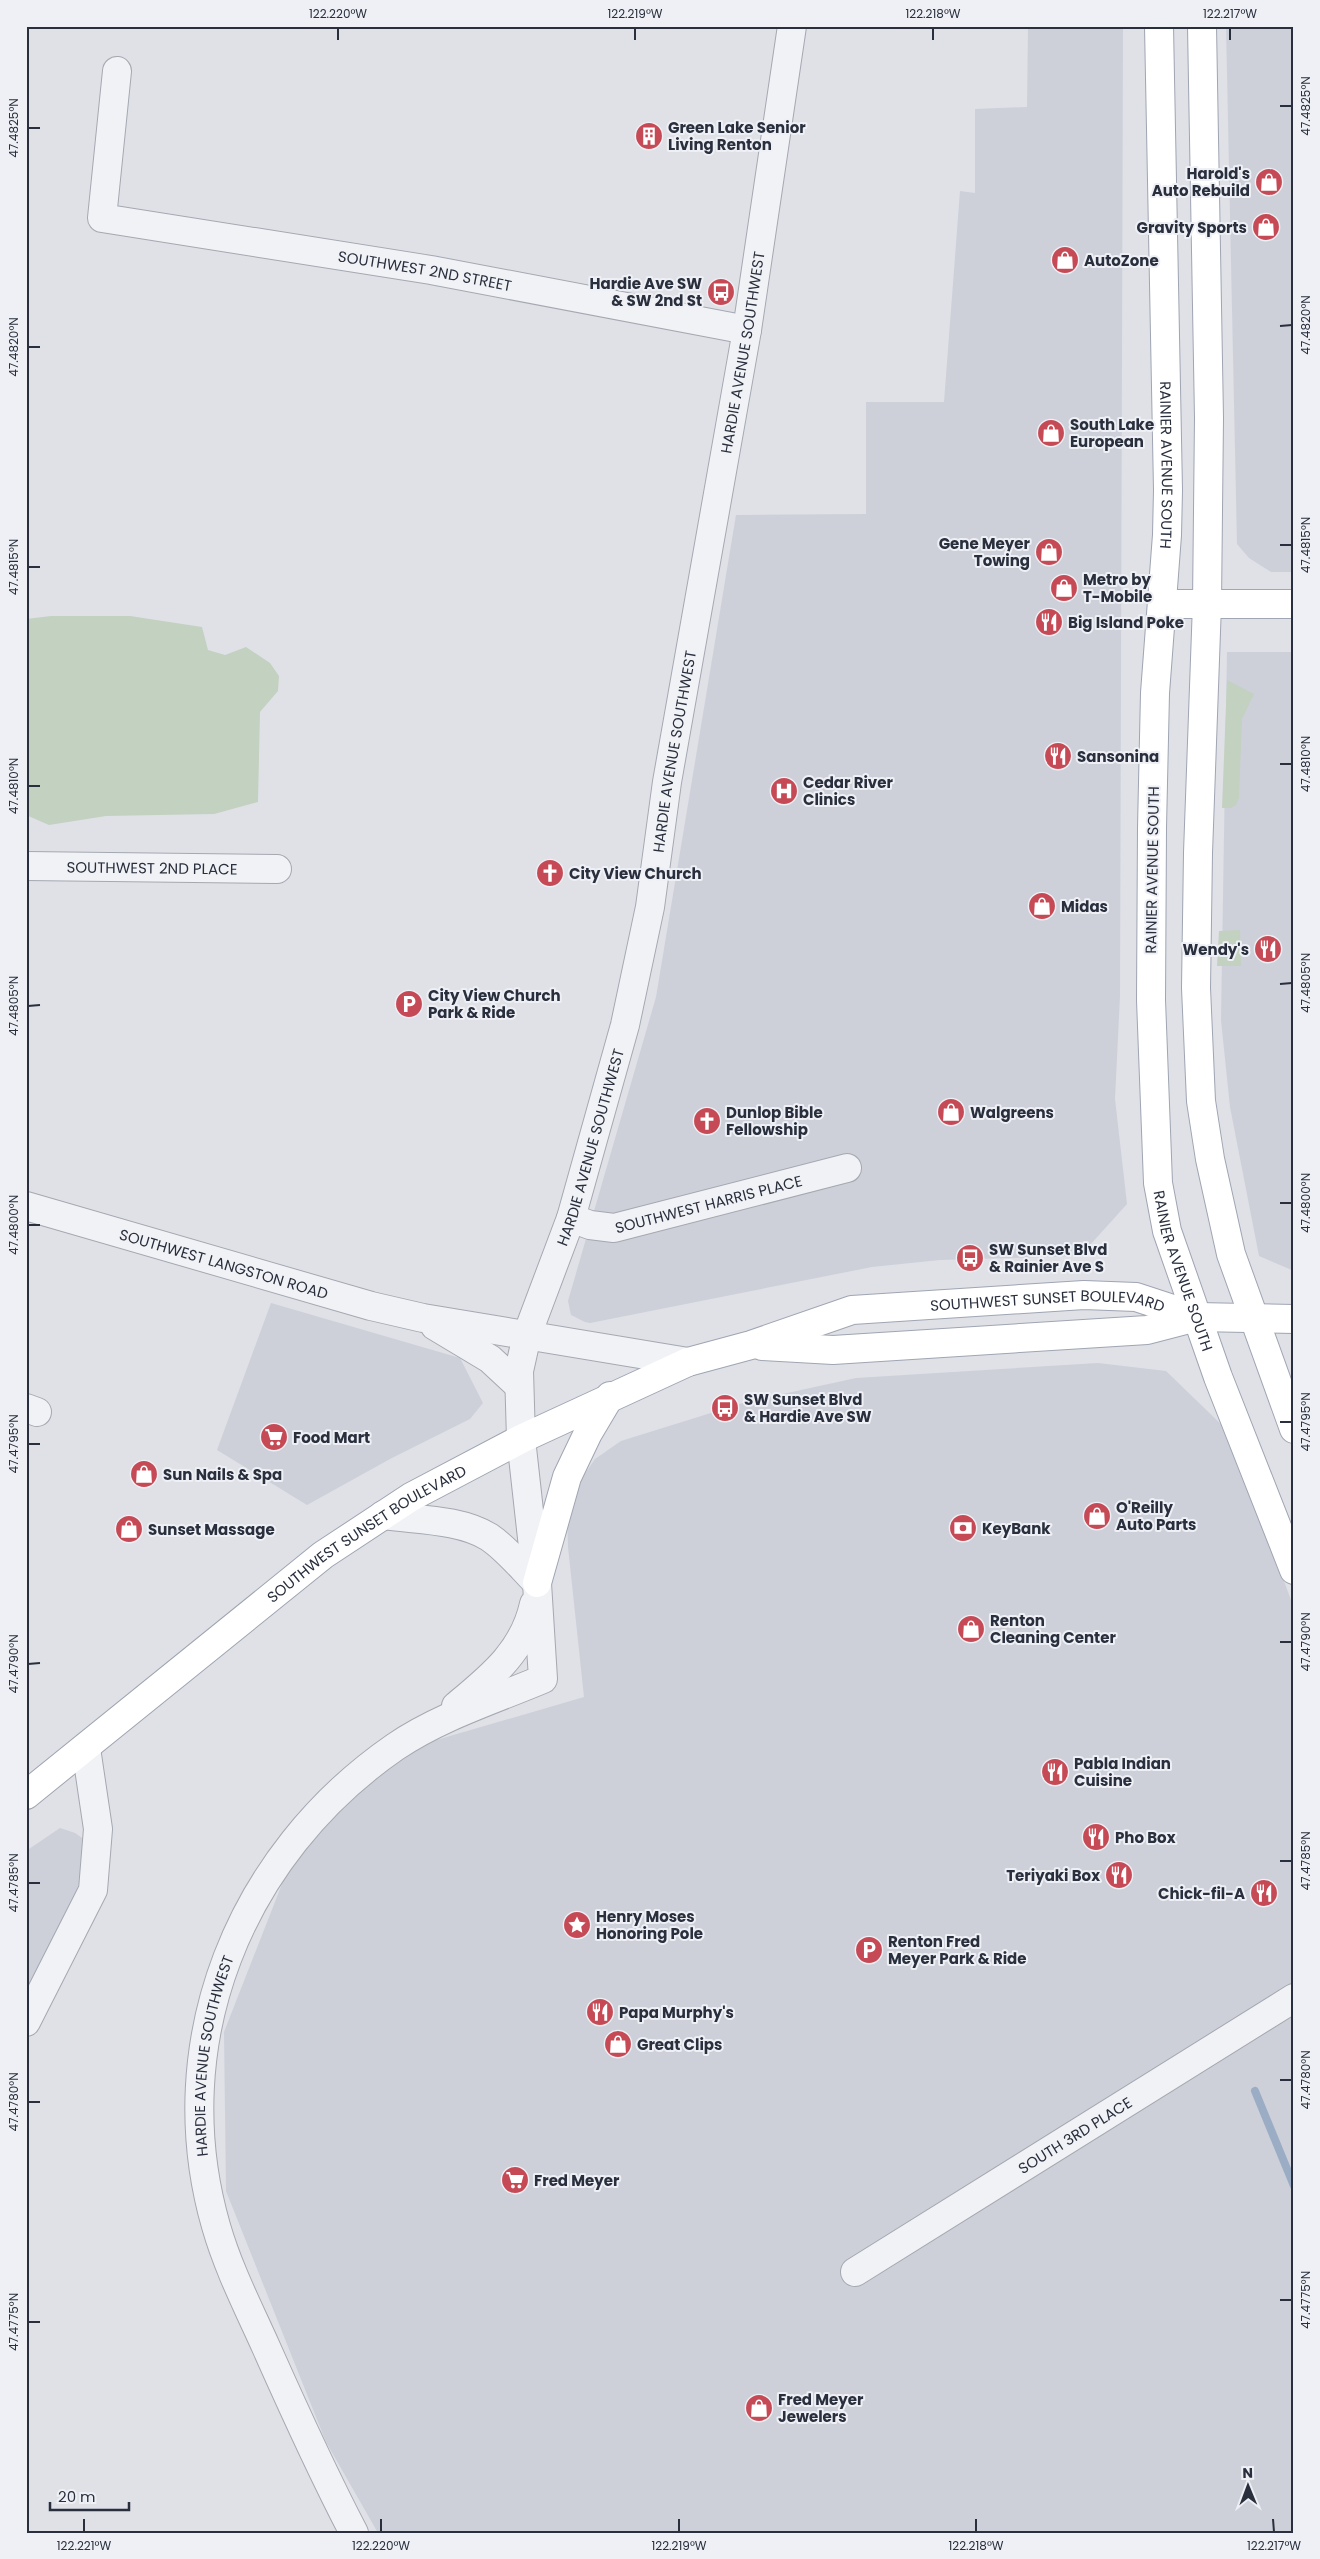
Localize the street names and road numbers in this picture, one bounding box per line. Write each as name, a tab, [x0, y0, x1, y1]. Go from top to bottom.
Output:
street label: SOUTHWEST 2ND STREET	[337, 245, 514, 296]
street label: HARDIE AVENUE SOUTHWEST	[715, 250, 769, 455]
street label: RAINIER AVENUE SOUTH	[1155, 381, 1179, 550]
street label: HARDIE AVENUE SOUTHWEST	[647, 649, 701, 854]
street label: RAINIER AVENUE SOUTH	[1140, 786, 1164, 954]
street label: SOUTHWEST 2ND PLACE	[66, 856, 238, 879]
street label: HARDIE AVENUE SOUTHWEST	[551, 1046, 628, 1249]
street label: SOUTHWEST HARRIS PLACE	[613, 1170, 804, 1238]
street label: RAINIER AVENUE SOUTH	[1149, 1188, 1219, 1354]
street label: SOUTHWEST LANGSTON ROAD	[117, 1223, 331, 1304]
street label: SOUTHWEST SUNSET BOULEVARD	[929, 1284, 1168, 1316]
street label: SOUTHWEST SUNSET BOULEVARD	[262, 1459, 470, 1607]
street label: HARDIE AVENUE SOUTHWEST	[189, 1952, 238, 2158]
street label: SOUTH 3RD PLACE	[1014, 2091, 1136, 2178]

